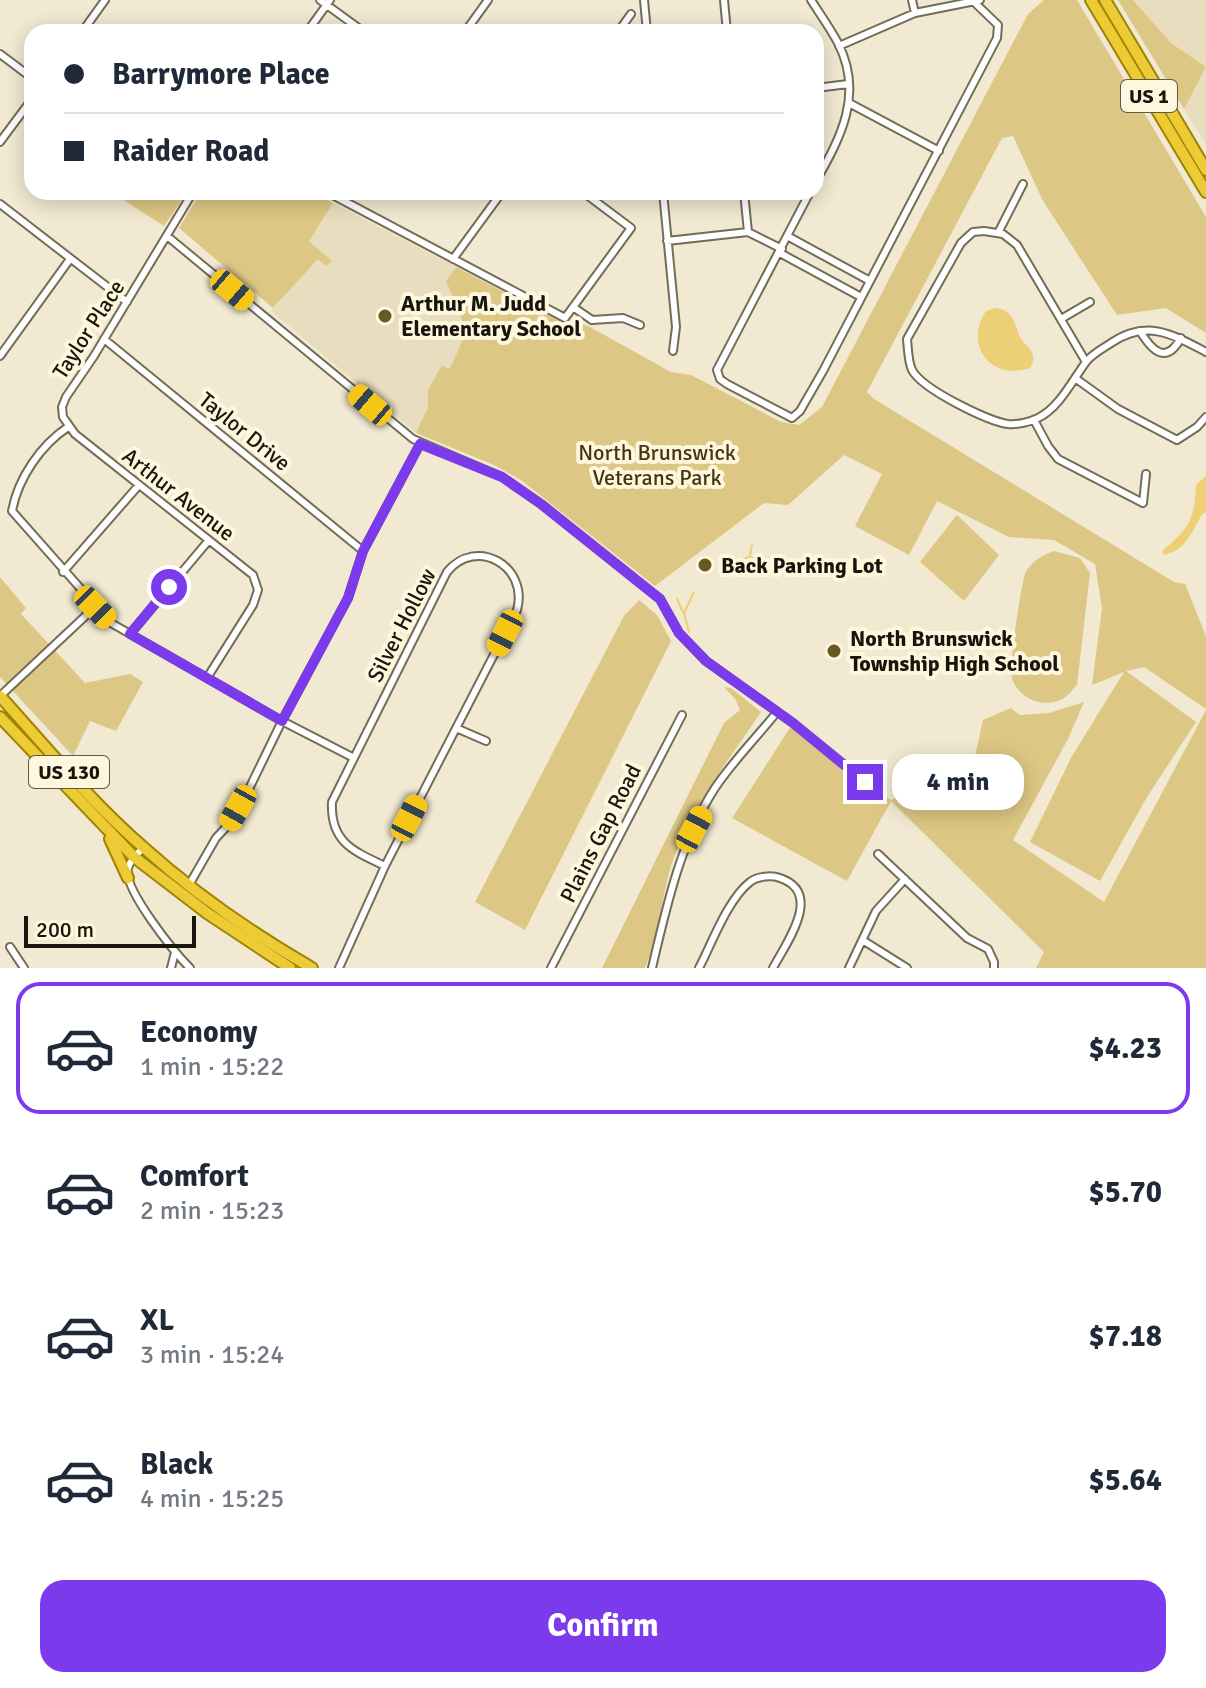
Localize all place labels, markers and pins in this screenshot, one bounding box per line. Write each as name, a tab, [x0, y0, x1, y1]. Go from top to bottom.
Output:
place label: Arthur M. Judd Elementary School	[401, 290, 581, 342]
marker: Arthur M. Judd Elementary School	[376, 307, 394, 325]
place label: Back Parking Lot	[721, 552, 883, 579]
marker: Back Parking Lot	[696, 556, 714, 574]
place label: North Brunswick Township High School	[850, 625, 1059, 677]
marker: North Brunswick Township High School	[825, 642, 843, 660]

